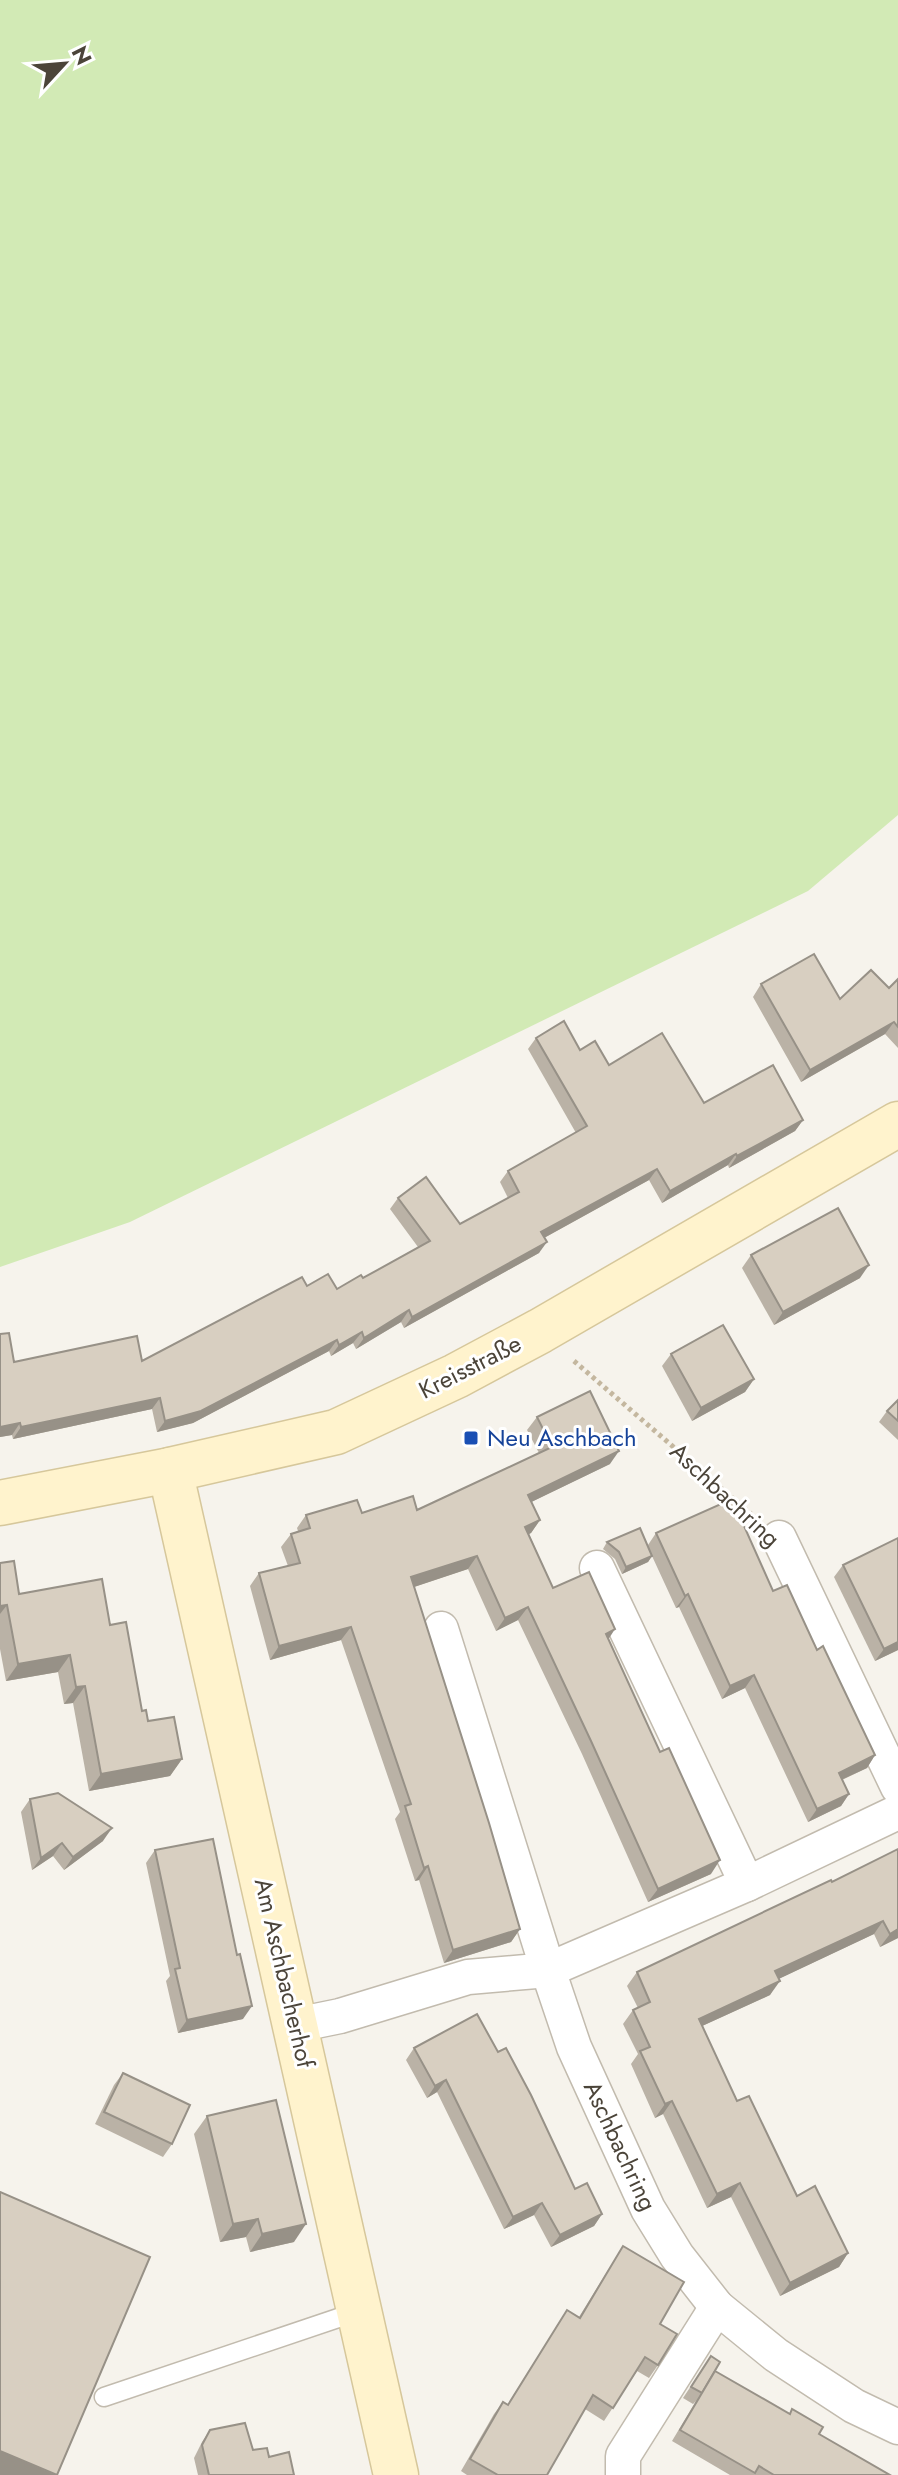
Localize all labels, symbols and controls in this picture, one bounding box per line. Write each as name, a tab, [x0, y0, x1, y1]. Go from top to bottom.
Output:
north arrow	[24, 24, 104, 104]
text: N	[64, 40, 100, 70]
street label: Kreisstraße	[412, 1326, 527, 1407]
place label: Neu Aschbach	[487, 1420, 637, 1455]
marker: Neu Aschbach	[462, 1429, 480, 1447]
street label: Aschbachring	[662, 1434, 788, 1555]
street label: Am Aschbacherhof	[246, 1875, 324, 2072]
street label: Aschbachring	[575, 2075, 666, 2216]

